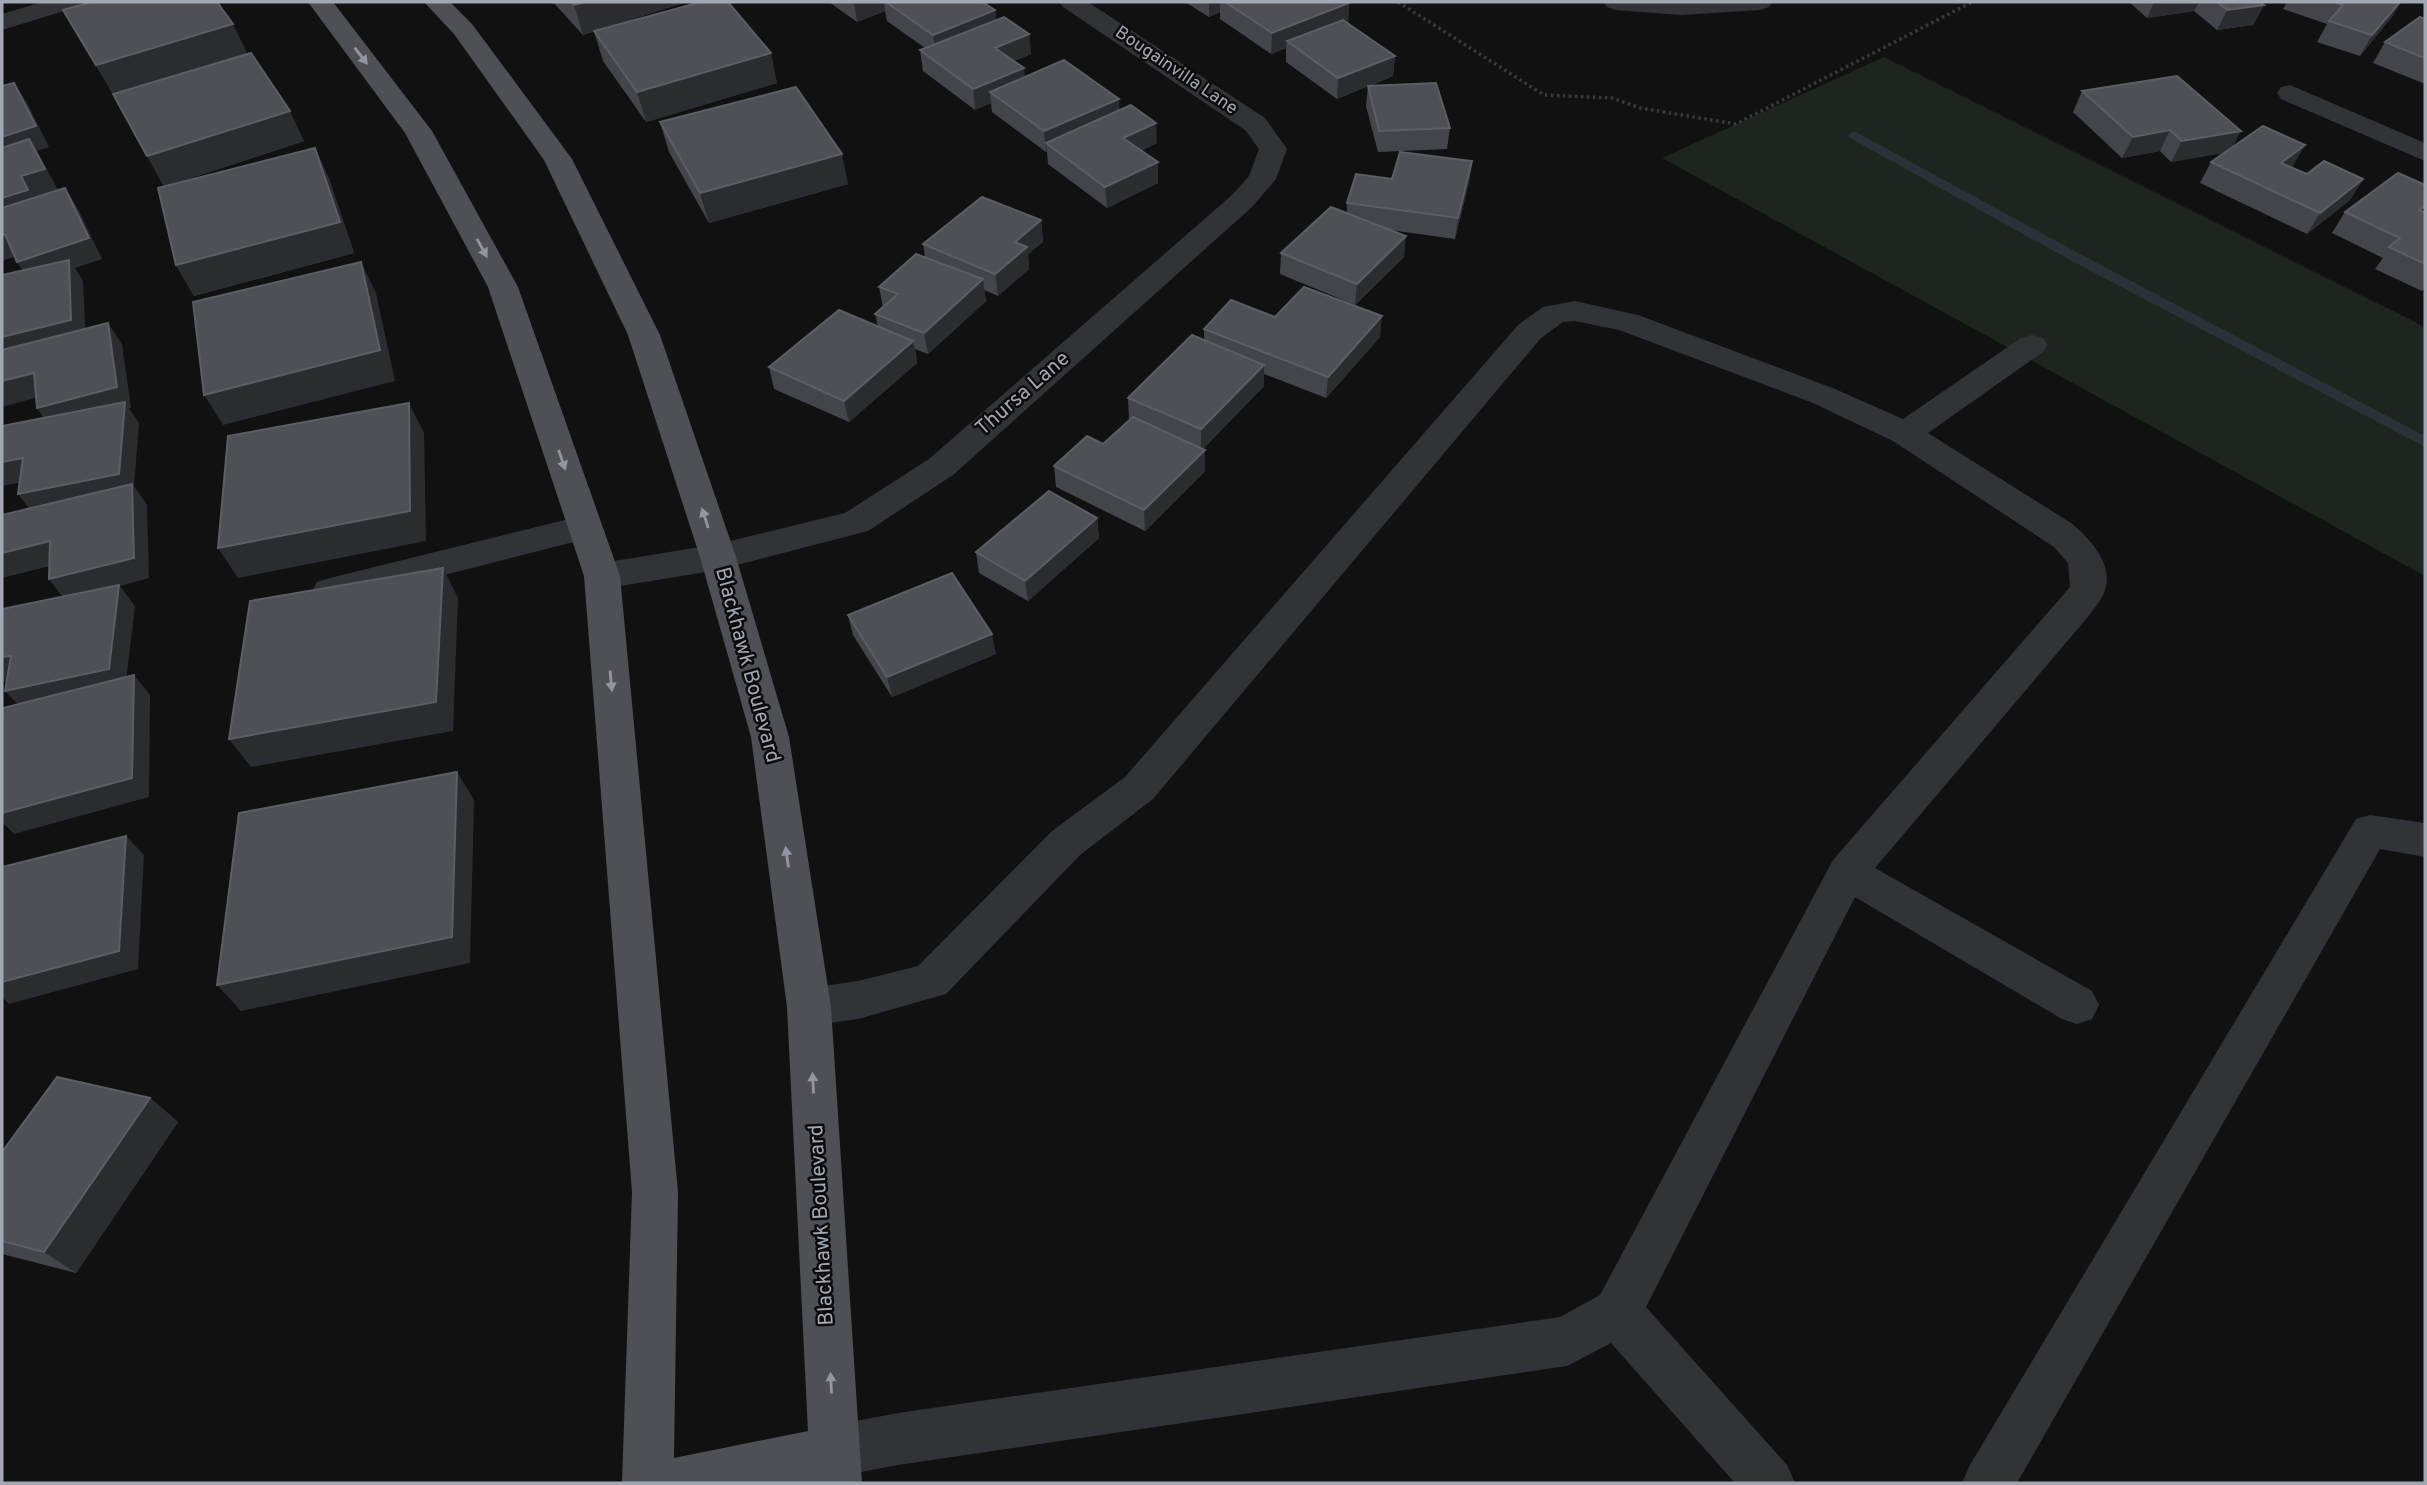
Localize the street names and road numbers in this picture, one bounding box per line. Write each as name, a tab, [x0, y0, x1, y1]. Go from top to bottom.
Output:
street label: Bougainvilla Lane	[1110, 21, 1242, 121]
street label: Thursa Lane	[970, 346, 1076, 442]
street label: Blackhawk Boulevard	[708, 564, 786, 766]
street label: Blackhawk Boulevard	[803, 1124, 841, 1326]

